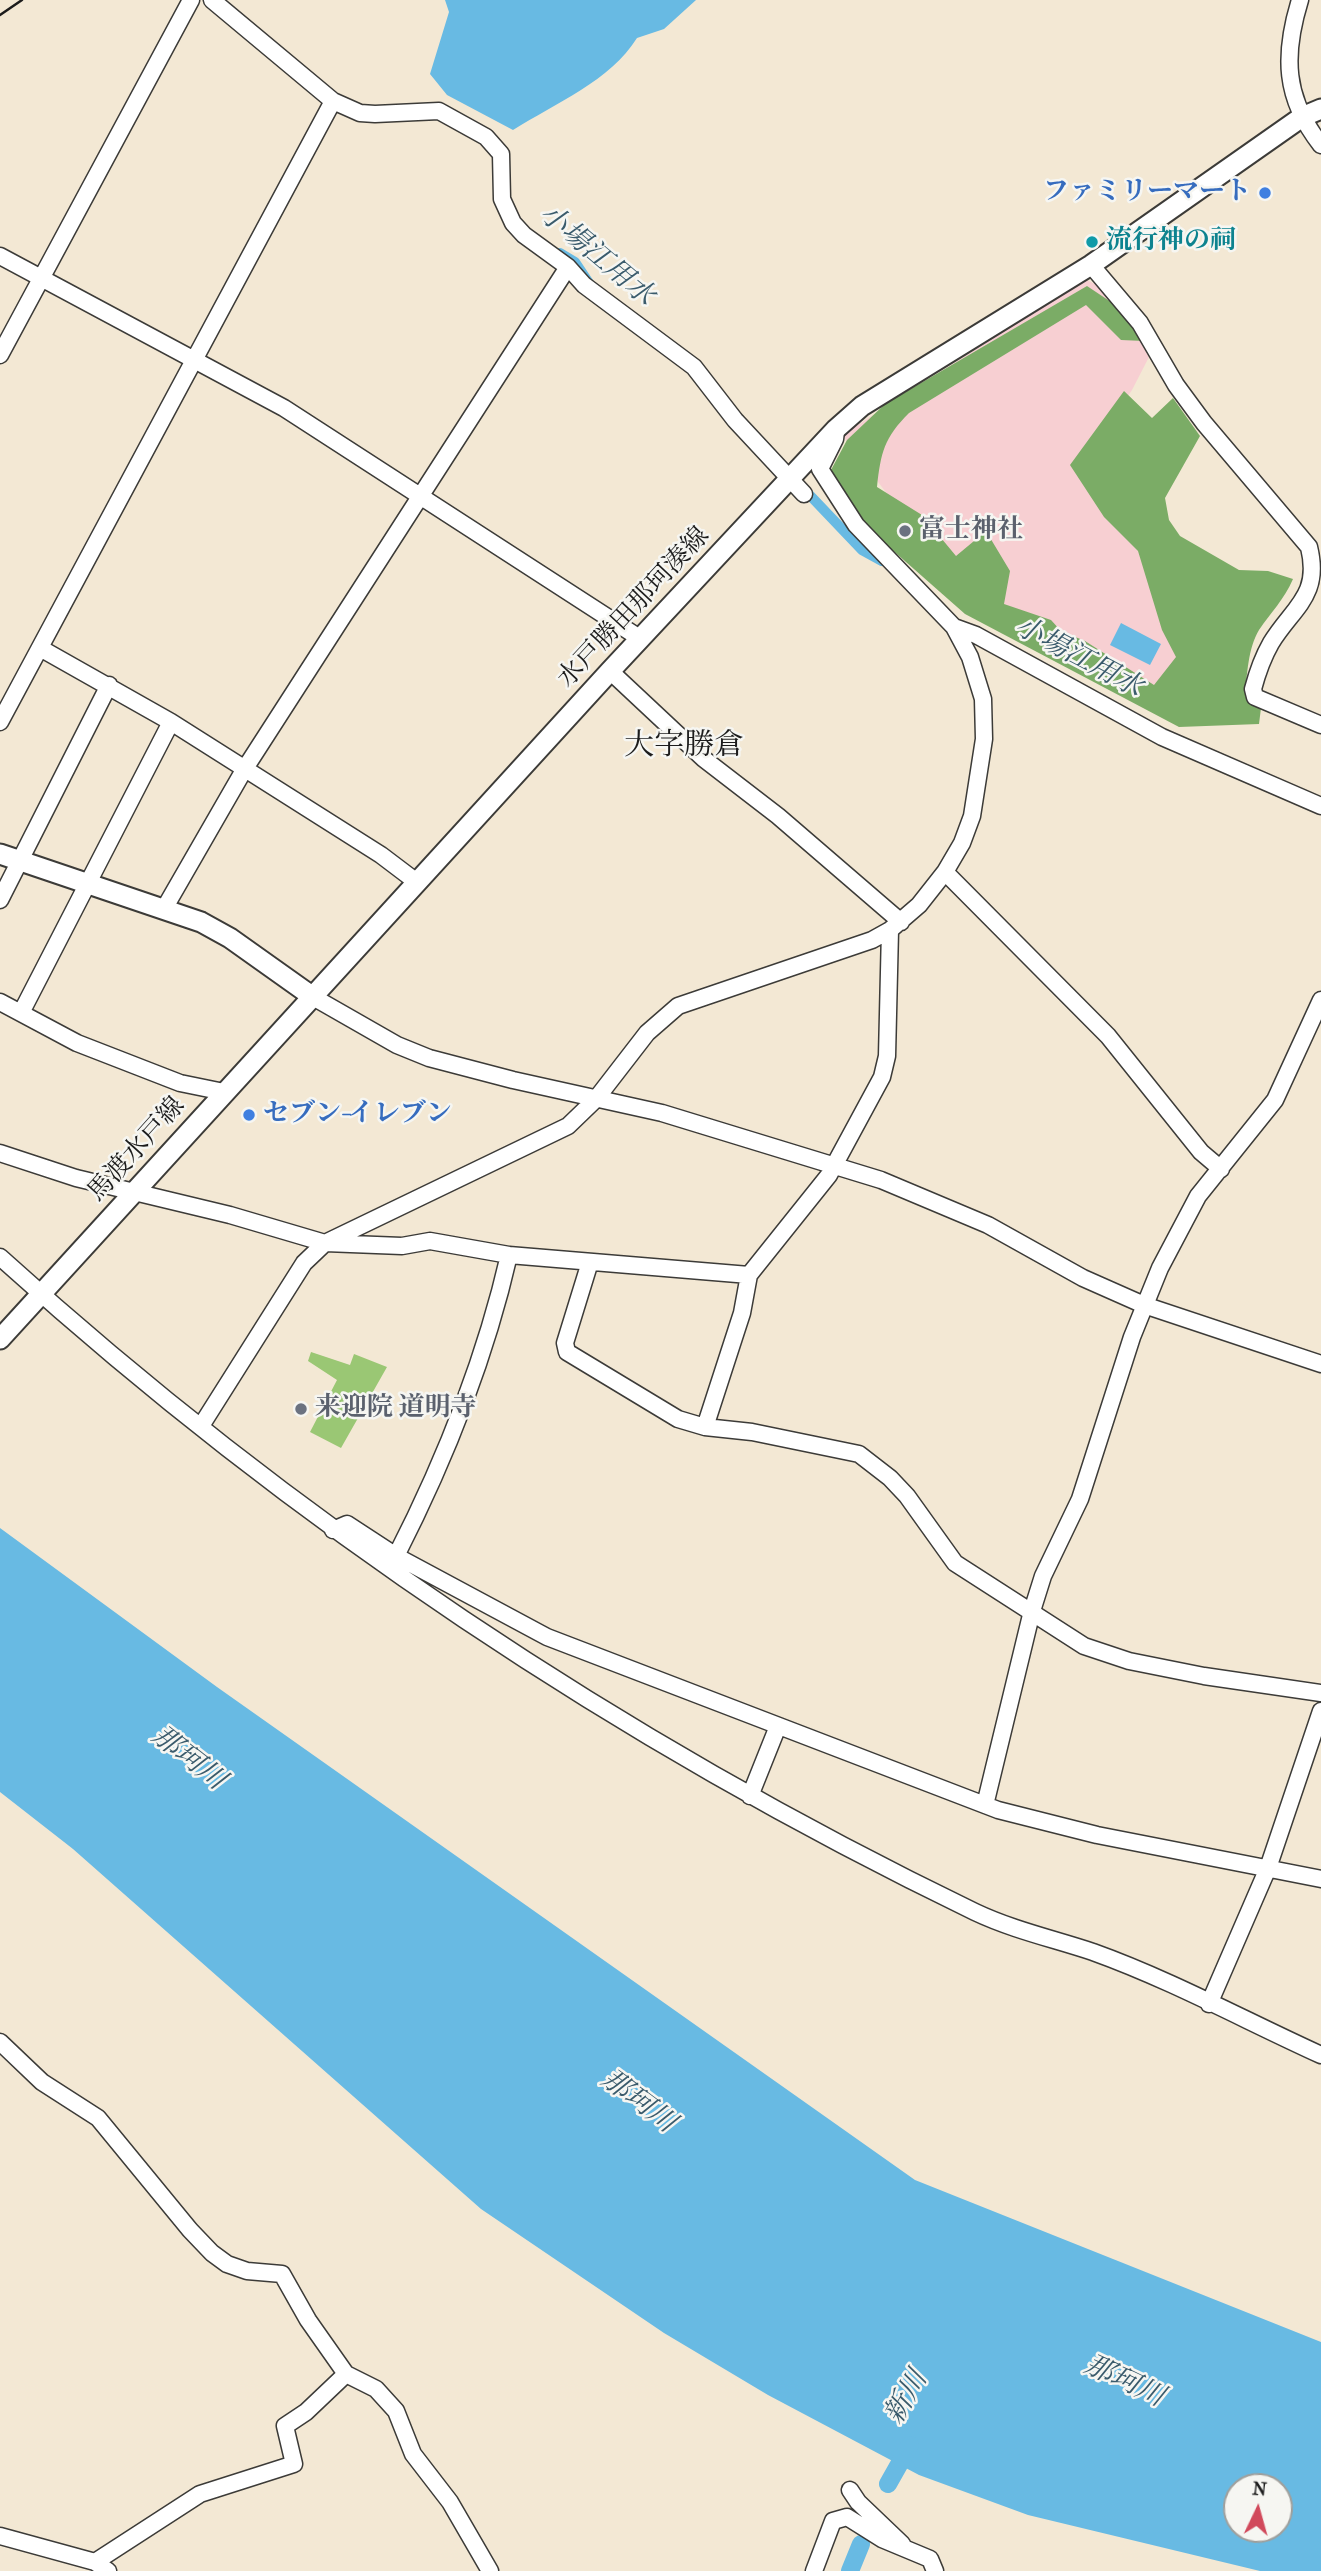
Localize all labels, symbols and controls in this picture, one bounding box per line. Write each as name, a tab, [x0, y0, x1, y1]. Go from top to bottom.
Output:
place label: ファミリーマート	[1043, 177, 1251, 209]
marker: ファミリーマート	[1257, 185, 1273, 201]
water label: 小場江用水	[532, 198, 660, 314]
place label: 流行神の祠	[1106, 226, 1236, 258]
marker: 流行神の祠	[1084, 234, 1100, 250]
place label: 富士神社	[919, 515, 1023, 547]
street label: 水戸勝田那珂湊線	[552, 521, 716, 695]
marker: 富士神社	[897, 523, 913, 539]
water label: 小場江用水	[1008, 610, 1148, 706]
district label: 大字勝倉	[624, 729, 744, 765]
street label: 馬渡水戸線	[82, 1091, 192, 1209]
place label: セブン-イレブン	[263, 1099, 452, 1131]
marker: セブン-イレブン	[241, 1107, 257, 1123]
place label: 来迎院 道明寺	[315, 1393, 477, 1425]
marker: 来迎院 道明寺	[293, 1401, 309, 1417]
water label: 那珂川	[145, 1720, 231, 1798]
water label: 那珂川	[594, 2063, 682, 2141]
water label: 那珂川	[1079, 2349, 1169, 2415]
water label: 新川	[878, 2365, 936, 2431]
north arrow	[1223, 2473, 1293, 2543]
text: N	[1252, 2477, 1268, 2501]

